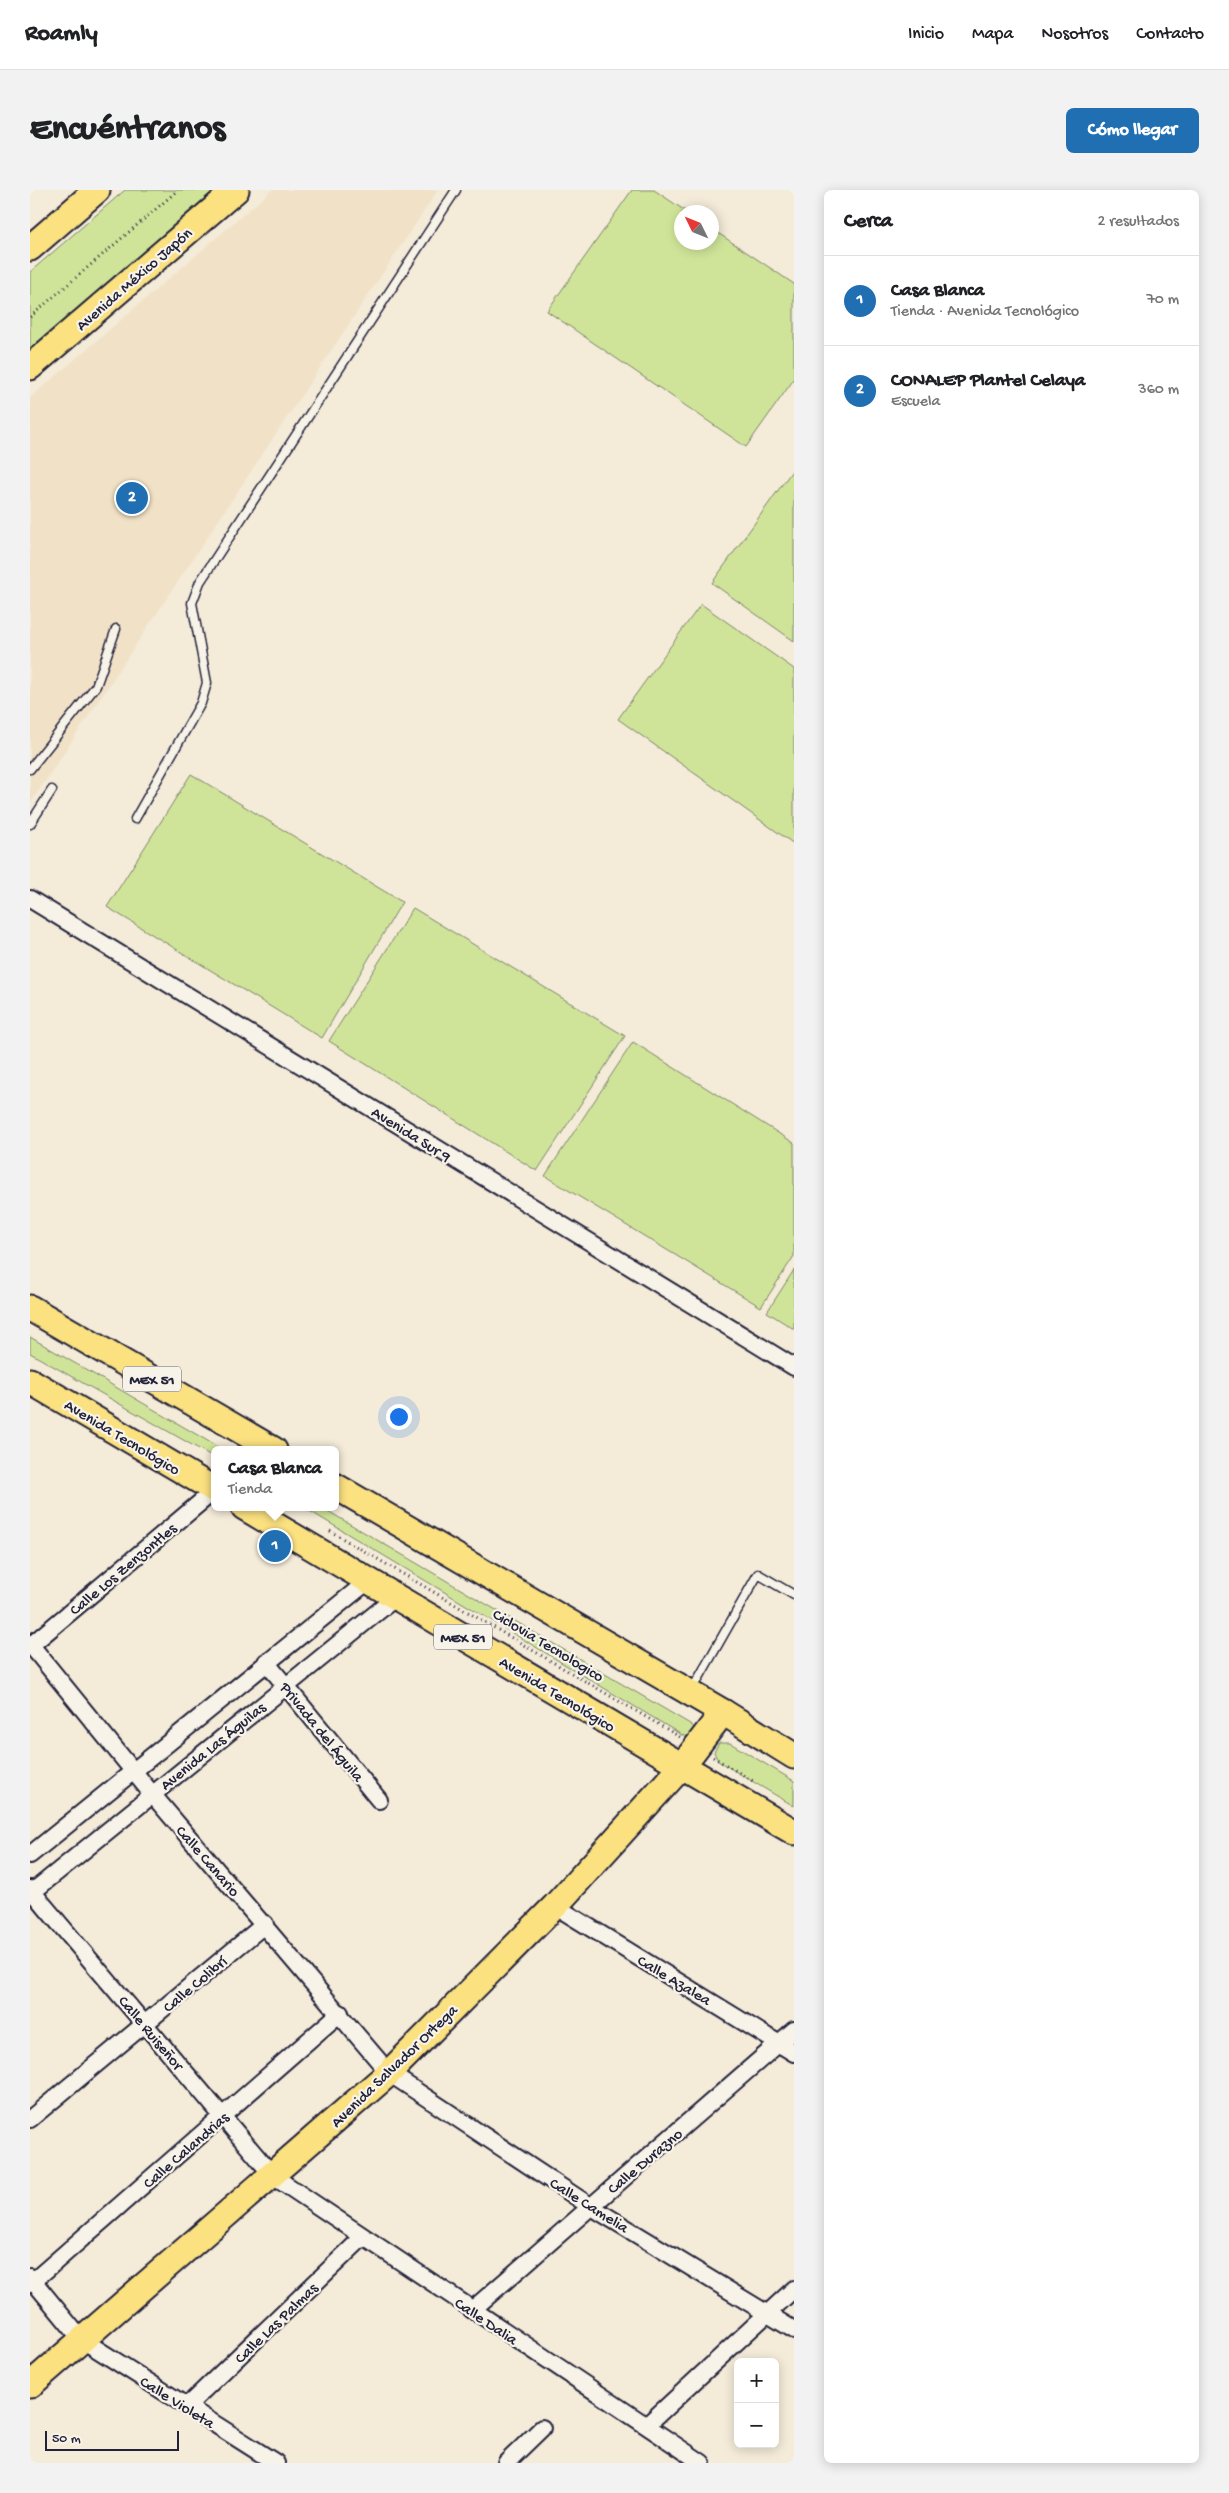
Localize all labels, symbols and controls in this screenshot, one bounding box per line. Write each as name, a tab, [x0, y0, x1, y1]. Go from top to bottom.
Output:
text: Roamly	[25, 20, 98, 49]
text: Inicio	[908, 24, 944, 45]
text: Mapa	[972, 24, 1013, 45]
text: Nosotros	[1041, 24, 1108, 45]
text: Contacto	[1136, 24, 1204, 45]
button: Cómo llegar	[1066, 108, 1199, 153]
text: Encuéntranos	[30, 110, 225, 151]
north arrow	[674, 205, 719, 250]
text: Cerca	[844, 210, 892, 235]
text: 2 resultados	[1098, 213, 1179, 232]
street label: Avenida México Japón	[73, 225, 198, 336]
text: Casa Blanca	[891, 280, 984, 303]
text: 1	[857, 291, 863, 310]
text: 70 m	[1146, 291, 1179, 310]
text: Tienda · Avenida Tecnológico	[891, 303, 1079, 322]
text: CONALEP Plantel Celaya	[891, 370, 1085, 393]
text: 2	[856, 381, 864, 400]
text: 360 m	[1138, 381, 1179, 400]
text: Escuela	[891, 393, 940, 412]
pin: 2	[116, 479, 148, 517]
street label: Avenida Sur 9	[367, 1104, 453, 1168]
road number: MEX 51	[123, 1366, 181, 1392]
street label: Avenida Tecnológico	[60, 1397, 183, 1481]
your location	[386, 1404, 412, 1430]
popup	[211, 1446, 339, 1511]
text: Casa Blanca	[228, 1458, 322, 1481]
text: Tienda	[228, 1481, 272, 1500]
street label: Calle Los Zenzontles	[67, 1520, 182, 1621]
pin: 1	[259, 1527, 291, 1565]
street label: Ciclovia Tecnologico	[488, 1606, 606, 1688]
road number: MEX 51	[434, 1624, 492, 1650]
street label: Avenida Tecnológico	[495, 1654, 618, 1738]
street label: Privada del Águila	[274, 1678, 368, 1788]
street label: Avenida Las Águilas	[157, 1698, 272, 1796]
street label: Calle Canario	[170, 1823, 242, 1902]
street label: Calle Colibrí	[160, 1953, 233, 2018]
street label: Calle Azalea	[633, 1953, 714, 2012]
street label: Calle Ruiseñor	[113, 1993, 187, 2077]
street label: Avenida Salvador Ortega	[328, 2001, 464, 2133]
street label: Calle Calandrias	[140, 2108, 235, 2194]
street label: Calle Durazno	[605, 2126, 688, 2200]
street label: Calle Camelia	[545, 2175, 632, 2239]
street label: Calle Las Palmas	[232, 2279, 324, 2369]
street label: Calle Dalia	[450, 2295, 521, 2351]
map controls	[734, 2358, 779, 2448]
button: +	[734, 2358, 779, 2403]
street label: Calle Violeta	[135, 2374, 218, 2435]
button: −	[734, 2403, 779, 2448]
scale bar	[45, 2428, 179, 2451]
text: 50 m	[52, 2431, 81, 2448]

